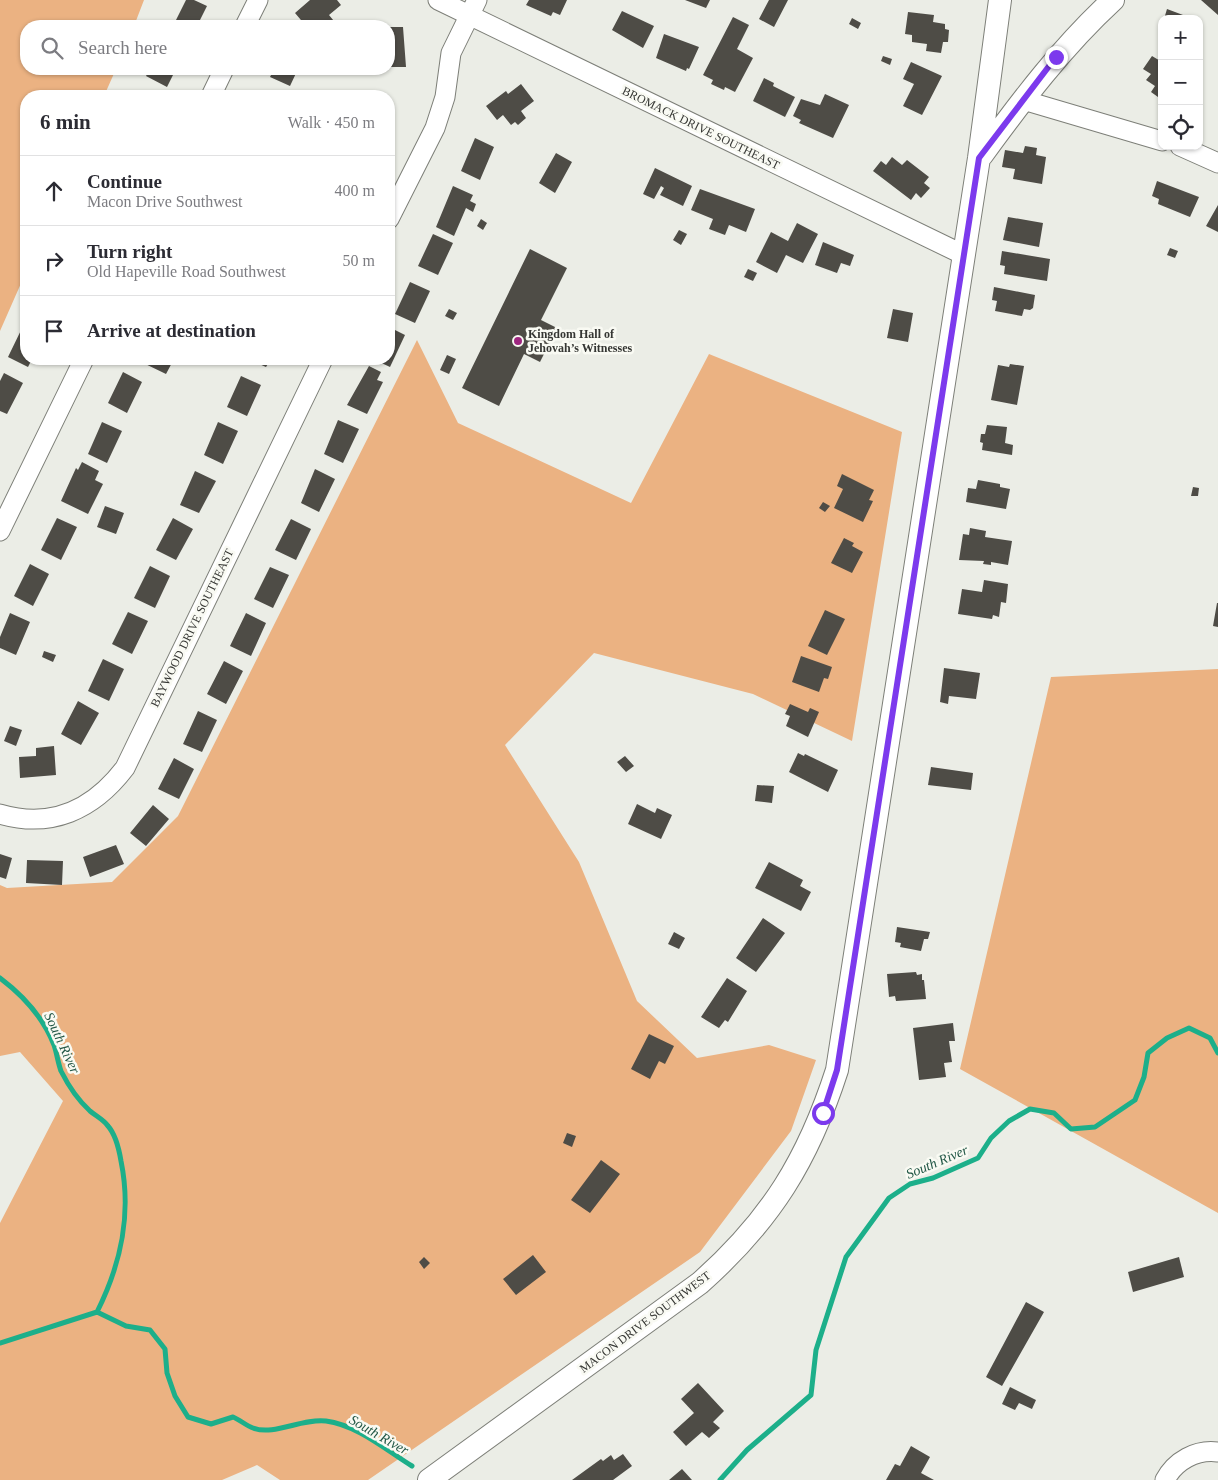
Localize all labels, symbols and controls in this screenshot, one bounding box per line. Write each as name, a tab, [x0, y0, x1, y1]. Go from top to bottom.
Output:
map controls	[1158, 15, 1203, 150]
button: +	[1158, 15, 1203, 60]
search box	[20, 20, 395, 75]
icon: search	[38, 34, 66, 62]
text: Search here	[78, 37, 167, 58]
route end	[1045, 46, 1068, 69]
button: −	[1158, 60, 1203, 105]
street label: BROMACK DRIVE SOUTHEAST	[620, 84, 783, 173]
button: locate	[1158, 105, 1203, 150]
text: 6 min	[40, 110, 91, 134]
text: Walk · 450 m	[288, 114, 375, 131]
text: Continue	[87, 171, 162, 192]
icon: ahead	[40, 177, 68, 205]
text: 400 m	[335, 182, 375, 199]
text: Macon Drive Southwest	[87, 193, 243, 210]
text: Turn right	[87, 241, 172, 262]
icon: right	[40, 247, 68, 275]
text: 50 m	[343, 252, 375, 269]
text: Old Hapeville Road Southwest	[87, 263, 286, 280]
icon: arrive	[40, 317, 68, 345]
text: Arrive at destination	[87, 320, 256, 341]
place label: Kingdom Hall of Jehovah’s Witnesses	[528, 327, 632, 355]
marker: Kingdom Hall of Jehovah’s Witnesses	[512, 335, 524, 347]
street label: BAYWOOD DRIVE SOUTHEAST	[148, 546, 237, 709]
water label: South River	[41, 1010, 83, 1076]
route start	[812, 1102, 835, 1125]
water label: South River	[904, 1142, 971, 1182]
street label: MACON DRIVE SOUTHWEST	[577, 1268, 714, 1376]
water label: South River	[347, 1412, 412, 1458]

